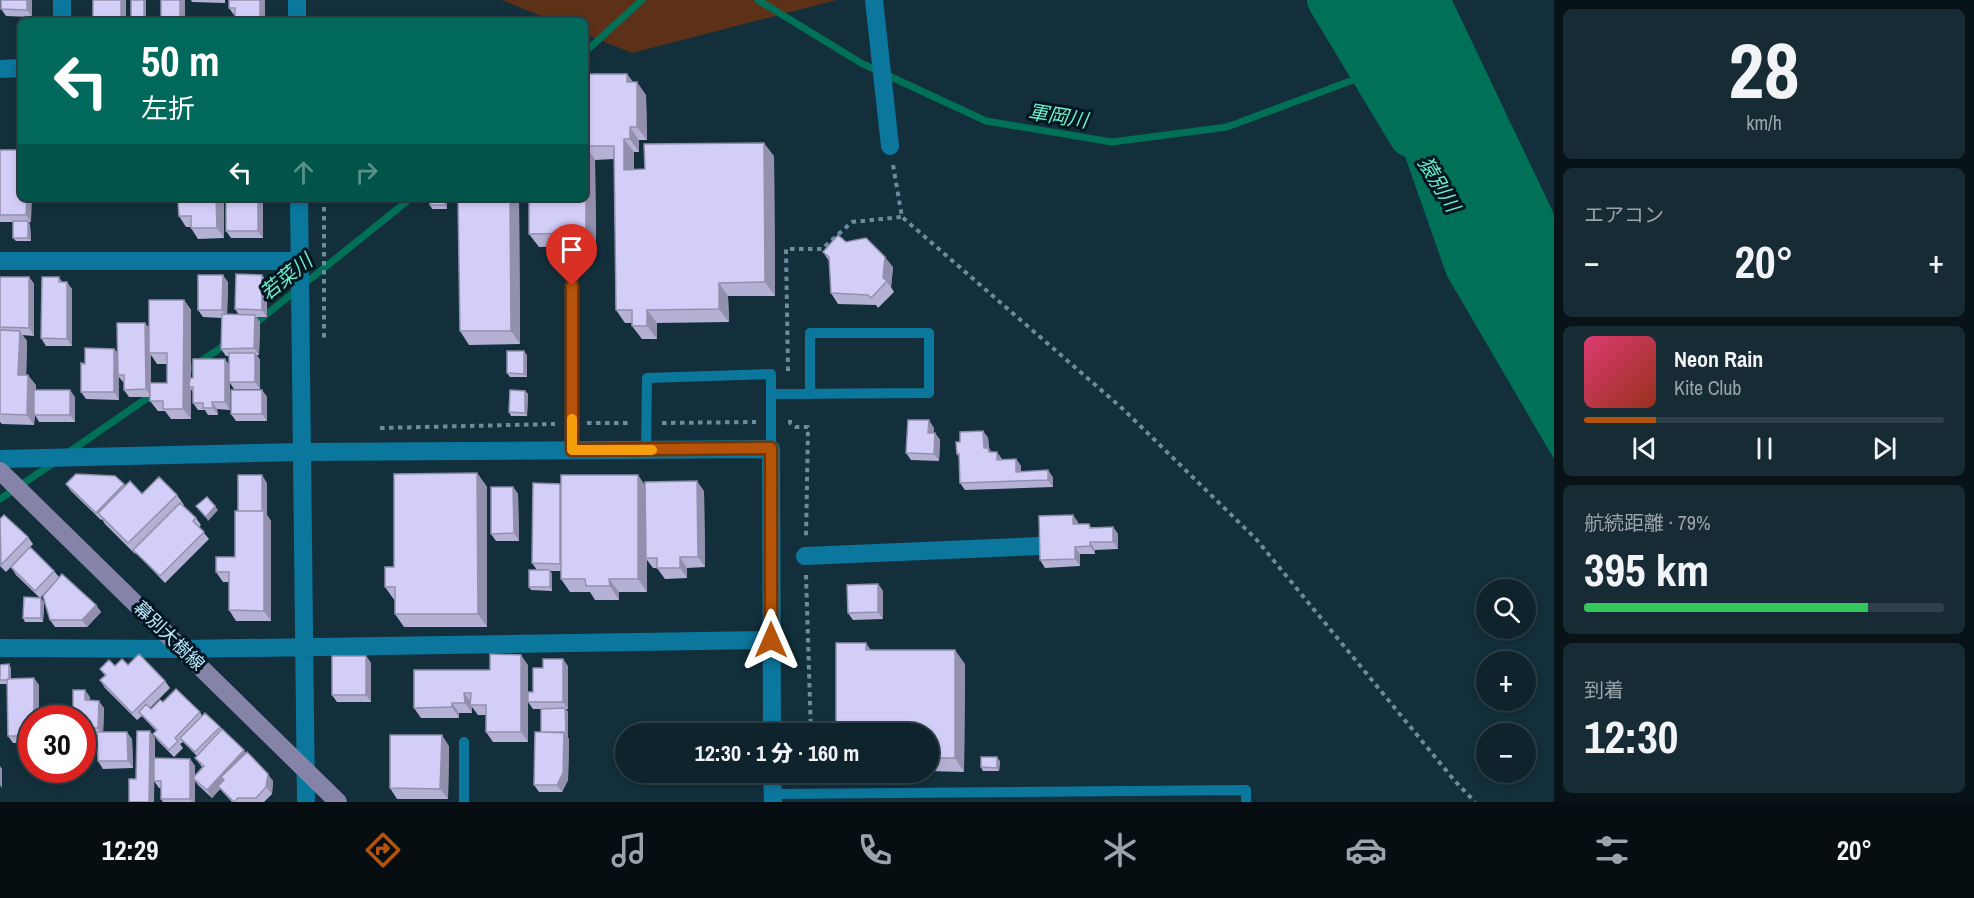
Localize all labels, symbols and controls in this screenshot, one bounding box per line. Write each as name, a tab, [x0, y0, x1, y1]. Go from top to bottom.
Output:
text: 28	[1728, 17, 1800, 122]
text: 50 m	[141, 33, 220, 89]
icon: left	[42, 42, 120, 120]
text: 左折	[141, 90, 195, 126]
water label: 軍岡川	[1026, 97, 1092, 134]
text: km/h	[1746, 109, 1782, 136]
water label: 猿別川	[1412, 151, 1467, 218]
icon: left	[224, 156, 257, 189]
icon: ahead	[287, 156, 320, 189]
icon: right	[350, 156, 383, 189]
text: エアコン	[1584, 201, 1664, 228]
pin	[546, 224, 597, 286]
text: 20°	[1734, 231, 1794, 292]
icon: arrive	[555, 233, 588, 266]
text: −	[1584, 239, 1600, 283]
text: +	[1928, 239, 1944, 283]
water label: 若菜川	[254, 246, 319, 306]
text: Neon Rain	[1674, 344, 1763, 374]
text: Kite Club	[1674, 374, 1741, 401]
icon: previous	[1628, 432, 1661, 465]
icon: pause	[1748, 432, 1781, 465]
icon: next	[1868, 432, 1901, 465]
text: 航続距離 · 79%	[1584, 509, 1711, 536]
text: 395 km	[1584, 539, 1709, 600]
map controls	[1476, 579, 1536, 783]
button: search	[1476, 579, 1536, 639]
street label: 幕別大樹線	[128, 595, 210, 676]
position arrow	[739, 608, 803, 672]
button: +	[1476, 651, 1536, 711]
text: 到着	[1584, 676, 1624, 703]
speed limit sign: 30	[18, 705, 96, 783]
text: 12:30	[1584, 706, 1678, 767]
button: −	[1476, 723, 1536, 783]
text: 12:30 · 1 分 · 160 m	[695, 738, 859, 768]
icon: directions	[362, 829, 404, 871]
icon: music	[608, 829, 650, 871]
icon: phone	[854, 829, 896, 871]
icon: climate	[1099, 829, 1141, 871]
icon: car	[1345, 829, 1387, 871]
icon: filters	[1591, 829, 1633, 871]
text: 12:29	[102, 832, 158, 868]
text: 20°	[1837, 832, 1872, 868]

